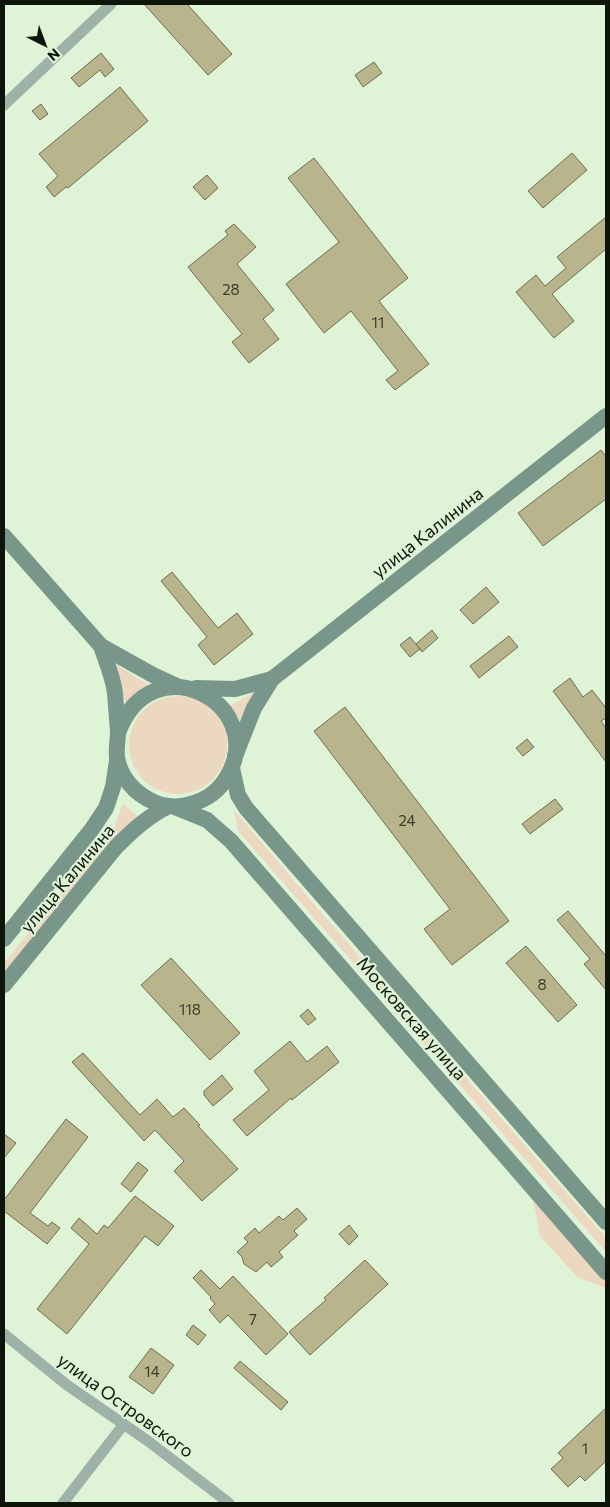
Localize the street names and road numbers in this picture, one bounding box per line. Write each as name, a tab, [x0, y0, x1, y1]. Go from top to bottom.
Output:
street label: улица Калинина	[367, 482, 487, 582]
street label: улица Калинина	[15, 819, 119, 937]
street label: Московская улица	[352, 952, 472, 1084]
street label: улица Островского	[54, 1348, 198, 1462]

